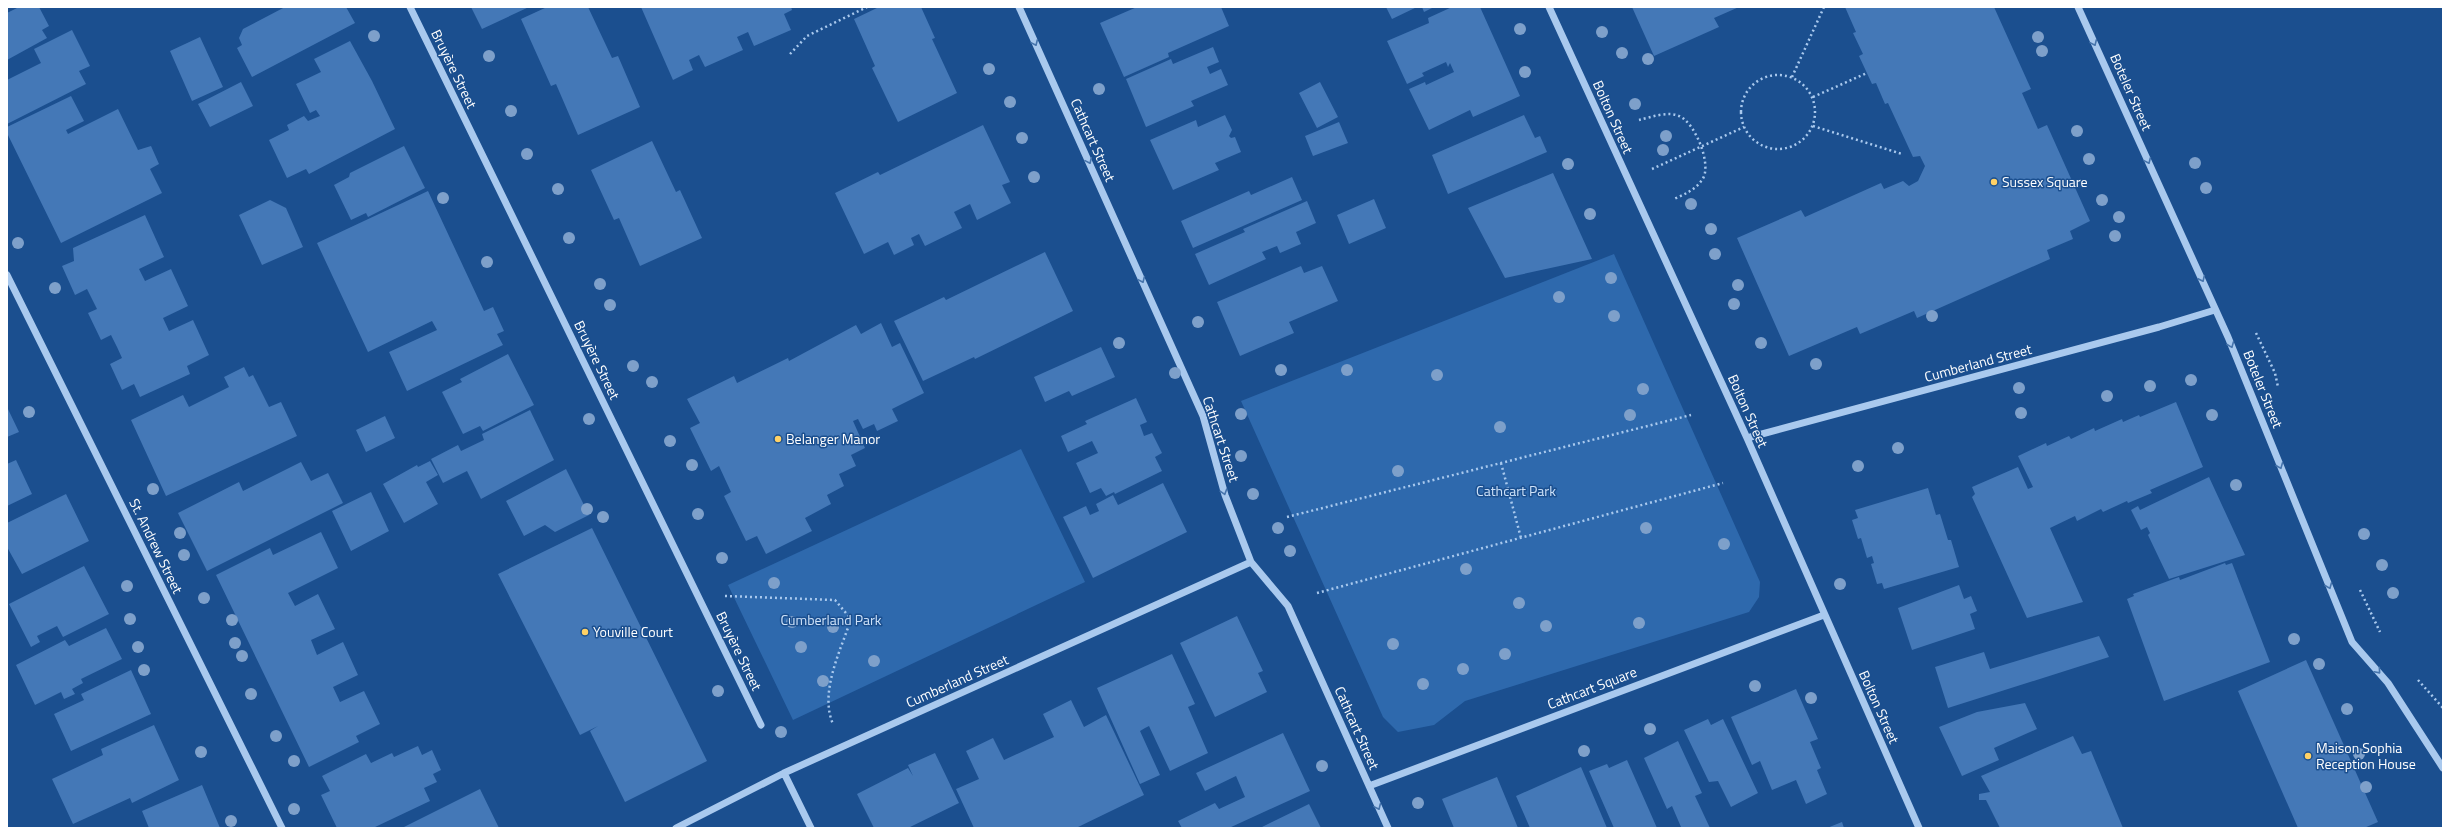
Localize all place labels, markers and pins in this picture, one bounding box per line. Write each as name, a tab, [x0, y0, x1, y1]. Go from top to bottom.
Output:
place label: Sussex Square	[2002, 171, 2088, 192]
marker: Sussex Square	[1989, 177, 1999, 187]
place label: Belanger Manor	[786, 428, 880, 449]
marker: Belanger Manor	[773, 434, 783, 444]
place label: Youville Court	[593, 621, 673, 642]
marker: Youville Court	[580, 627, 590, 637]
place label: Maison Sophia Reception House	[2316, 737, 2416, 774]
marker: Maison Sophia Reception House	[2303, 751, 2313, 761]

